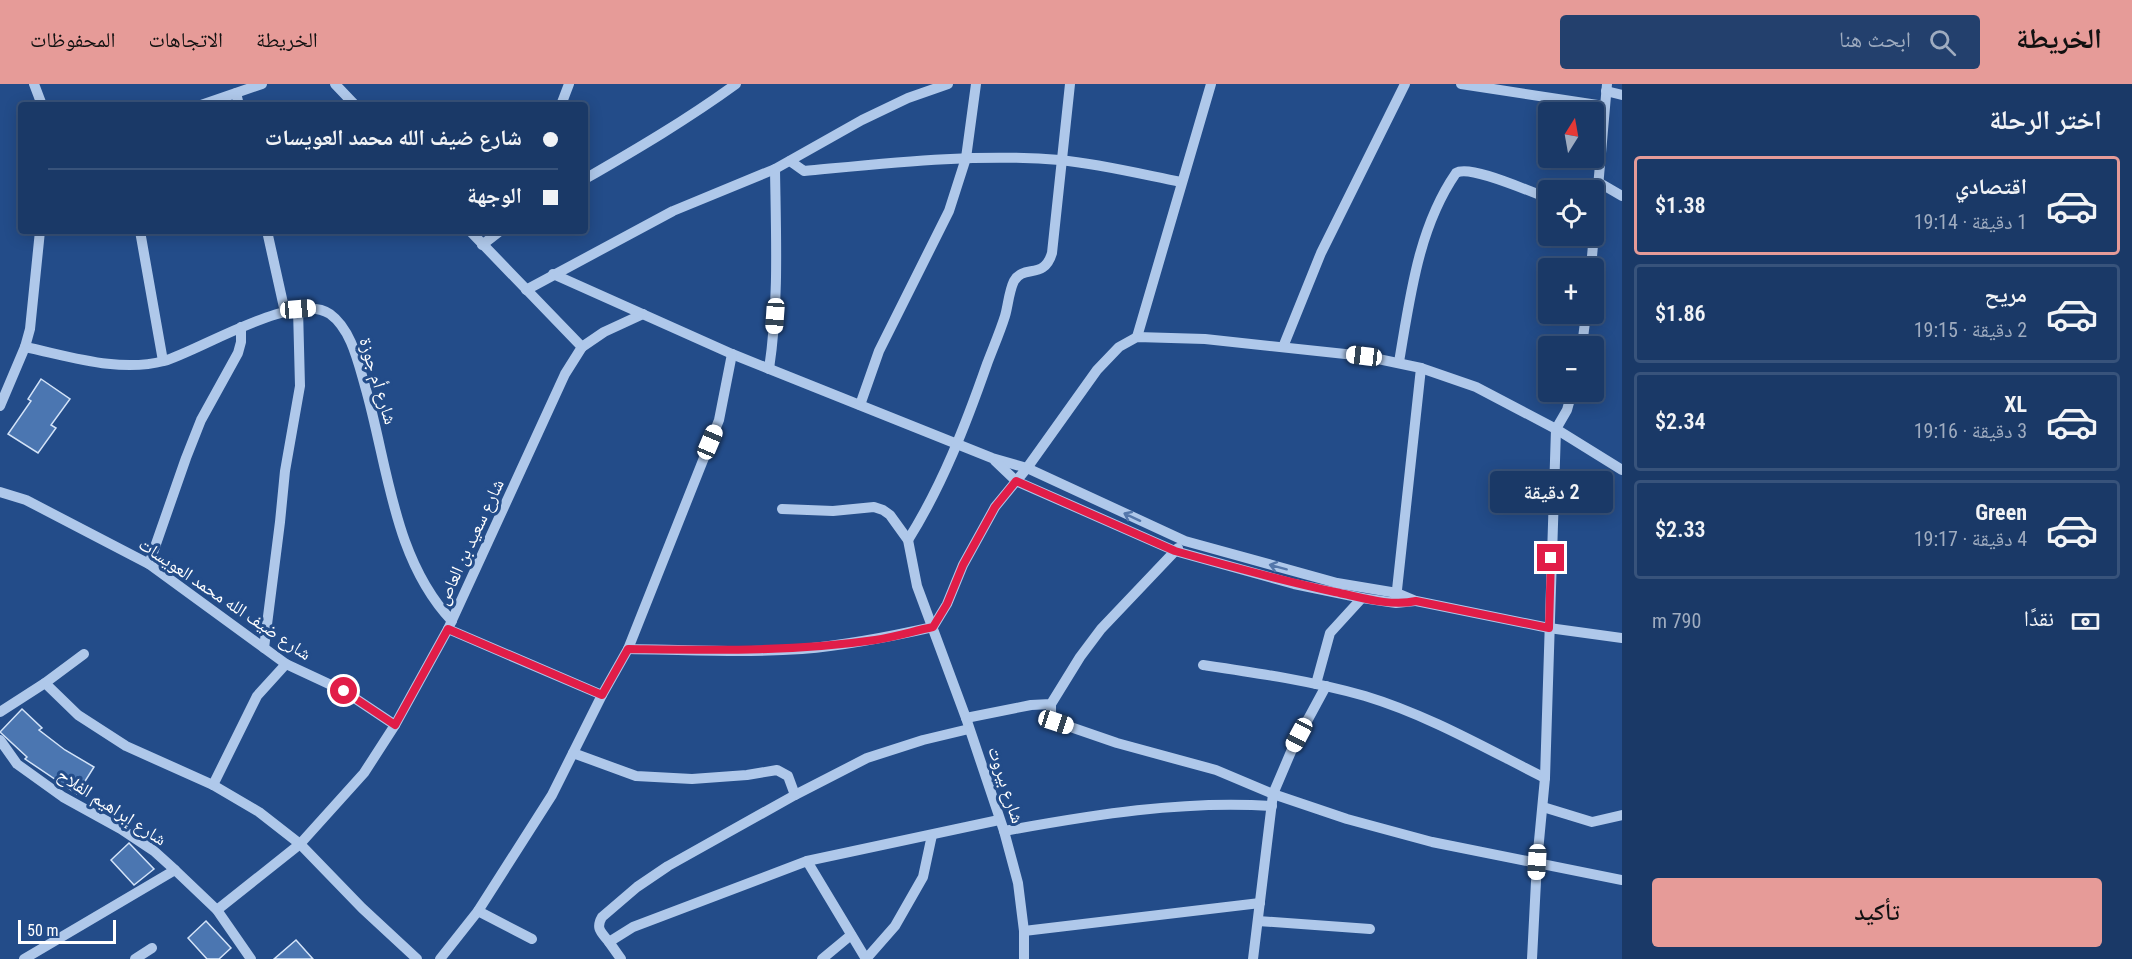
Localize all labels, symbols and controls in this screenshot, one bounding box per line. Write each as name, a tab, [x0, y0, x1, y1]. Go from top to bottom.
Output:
search box	[1560, 15, 1980, 69]
text: الخريطة	[2016, 22, 2102, 55]
icon: search	[1926, 26, 1959, 59]
text: ابحث هنا	[1839, 27, 1911, 52]
text: المحفوظات	[30, 28, 115, 52]
text: الاتجاهات	[148, 28, 223, 52]
text: الخريطة	[256, 28, 318, 52]
north arrow	[1538, 102, 1604, 168]
map controls	[1538, 102, 1604, 402]
text: اختر الرحلة	[1989, 104, 2102, 136]
text: شارع ضيف الله محمد العويسات	[265, 125, 522, 150]
text: اقتصادي	[1955, 174, 2027, 199]
icon: car	[2045, 179, 2099, 233]
button: locate	[1538, 180, 1604, 246]
text: الوجهة	[467, 183, 522, 208]
text: $1.38	[1655, 193, 1706, 218]
text: 1 دقيقة · 19:14	[1914, 210, 2027, 234]
button: +	[1538, 258, 1604, 324]
text: مريح	[1984, 282, 2027, 307]
icon: car	[2045, 287, 2099, 341]
car	[765, 297, 785, 335]
car	[279, 298, 317, 320]
text: $1.86	[1655, 301, 1706, 326]
text: 2 دقيقة · 19:15	[1914, 318, 2027, 342]
street label: شارع أم جوزة	[353, 335, 402, 427]
button: −	[1538, 336, 1604, 402]
car	[1345, 345, 1383, 367]
text: XL	[2004, 392, 2027, 417]
icon: car	[2045, 395, 2099, 449]
text: $2.34	[1655, 409, 1706, 434]
text: 3 دقيقة · 19:16	[1914, 419, 2027, 443]
car	[695, 422, 725, 462]
callout: 2 دقيقة	[1490, 471, 1612, 513]
street label: شارع سعيد بن العاص	[431, 476, 509, 608]
text: 2 دقيقة	[1523, 480, 1580, 504]
text: Green	[1975, 500, 2027, 525]
icon: car	[2045, 503, 2099, 557]
one-way arrow	[1123, 510, 1141, 522]
text: $2.33	[1655, 517, 1706, 542]
text: 4 دقيقة · 19:17	[1914, 527, 2027, 551]
street label: شارع ضيف الله محمد العويسات	[135, 533, 315, 665]
route end	[1537, 544, 1564, 571]
one-way arrow	[1269, 560, 1288, 572]
icon: cash	[2069, 605, 2102, 638]
text: نقدًا	[2024, 606, 2054, 631]
text: 790 m	[1652, 609, 1701, 633]
route start	[330, 677, 357, 704]
car	[1036, 708, 1076, 736]
car	[1283, 715, 1315, 755]
street label: شارع بيروت	[983, 744, 1029, 826]
street label: شارع إبراهيم الفلاح	[53, 763, 171, 851]
car	[1527, 844, 1547, 880]
button: تأكيد	[1652, 878, 2102, 947]
scale bar	[18, 917, 116, 944]
text: 50 m	[27, 921, 59, 940]

